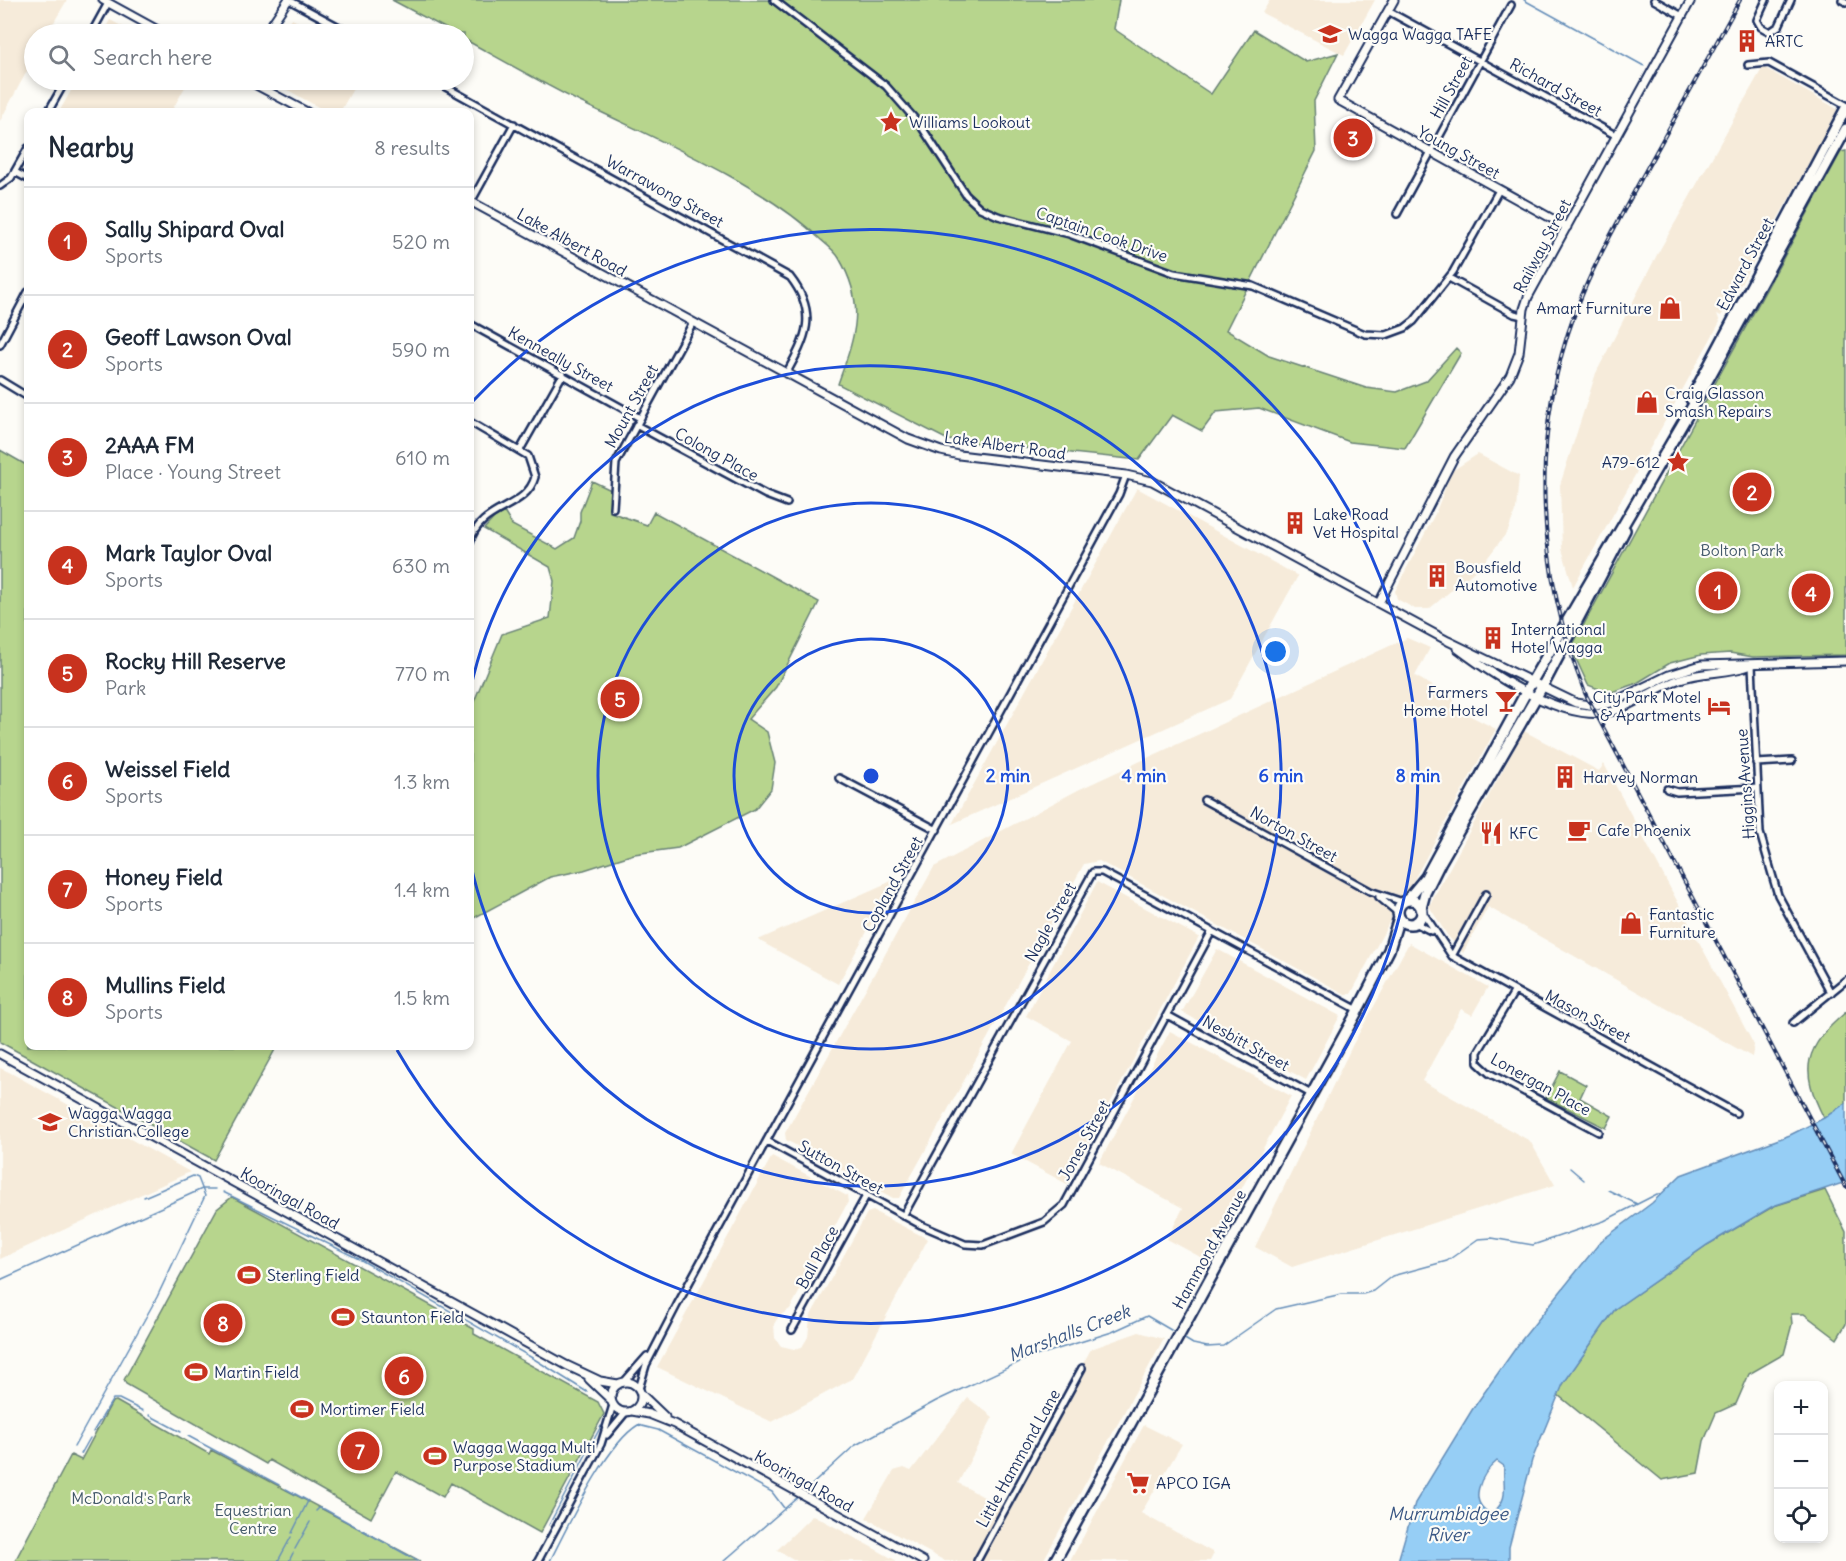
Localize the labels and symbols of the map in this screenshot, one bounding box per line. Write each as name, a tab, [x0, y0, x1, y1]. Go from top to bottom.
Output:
school or university icon: Wagga Wagga TAFE	[1317, 21, 1343, 47]
place label: Wagga Wagga TAFE	[1348, 24, 1492, 44]
building icon: ARTC	[1734, 28, 1760, 54]
place label: ARTC	[1765, 31, 1804, 51]
street label: Hill Street	[1426, 52, 1477, 122]
street label: Richard Street	[1506, 53, 1606, 121]
place icon: Williams Lookout	[878, 109, 904, 135]
place label: Williams Lookout	[909, 112, 1031, 132]
pin: 3	[1334, 116, 1372, 160]
street label: Young Street	[1414, 121, 1504, 183]
street label: Warrawong Street	[603, 150, 728, 232]
street label: Railway Street	[1509, 195, 1575, 296]
street label: Captain Cook Drive	[1034, 202, 1170, 266]
street label: Lake Albert Road	[513, 203, 631, 281]
street label: Edward Street	[1712, 213, 1778, 314]
shop icon: Amart Furniture	[1657, 295, 1683, 321]
place label: Amart Furniture	[1536, 298, 1652, 318]
street label: Kenneally Street	[505, 322, 618, 396]
street label: Mount Street	[600, 360, 662, 451]
place label: Craig Glasson Smash Repairs	[1665, 383, 1772, 421]
shop icon: Craig Glasson Smash Repairs	[1634, 389, 1660, 415]
street label: Colong Place	[672, 423, 762, 485]
street label: Lake Albert Road	[943, 427, 1067, 463]
place icon: A79-612	[1665, 449, 1691, 475]
place label: A79-612	[1602, 452, 1660, 472]
pin: 2	[1732, 470, 1772, 514]
place label: Lake Road Vet Hospital	[1313, 504, 1399, 542]
building icon: Lake Road Vet Hospital	[1282, 510, 1308, 536]
park label: Bolton Park	[1700, 540, 1784, 560]
place label: Bousfield Automotive	[1455, 557, 1537, 595]
building icon: Bousfield Automotive	[1424, 563, 1450, 589]
pin: 1	[1698, 568, 1738, 614]
pin: 4	[1792, 570, 1830, 616]
place label: International Hotel Wagga	[1511, 619, 1606, 657]
building icon: International Hotel Wagga	[1480, 625, 1506, 651]
your location	[1261, 637, 1290, 666]
pin: 5	[600, 676, 640, 722]
place label: Farmers Home Hotel	[1403, 682, 1488, 720]
place label: City Park Motel & Apartments	[1593, 687, 1701, 725]
bar icon: Farmers Home Hotel	[1493, 688, 1519, 714]
hotel icon: City Park Motel & Apartments	[1706, 693, 1732, 719]
street label: Higgins Avenue	[1731, 728, 1759, 840]
text: 2 min	[986, 764, 1031, 787]
text: 4 min	[1122, 764, 1167, 787]
text: 6 min	[1259, 764, 1304, 787]
text: 8 min	[1396, 764, 1441, 787]
building icon: Harvey Norman	[1552, 764, 1578, 790]
centre of rings	[861, 766, 881, 786]
place label: Harvey Norman	[1583, 767, 1698, 787]
street label: Norton Street	[1247, 802, 1342, 866]
cafe icon: Cafe Phoenix	[1566, 817, 1592, 843]
restaurant icon: KFC	[1478, 820, 1504, 846]
place label: Cafe Phoenix	[1597, 820, 1691, 840]
place label: KFC	[1509, 823, 1538, 843]
street label: Copland Street	[857, 832, 927, 935]
street label: Nagle Street	[1020, 878, 1080, 965]
place label: Fantastic Furniture	[1649, 904, 1716, 942]
shop icon: Fantastic Furniture	[1618, 910, 1644, 936]
street label: Mason Street	[1542, 985, 1635, 1047]
street label: Nesbitt Street	[1199, 1011, 1294, 1075]
street label: Lonergan Place	[1487, 1048, 1595, 1120]
street label: Jones Street	[1054, 1096, 1115, 1184]
place label: Wagga Wagga Christian College	[68, 1103, 189, 1141]
school or university icon: Wagga Wagga Christian College	[37, 1109, 63, 1135]
street label: Sutton Street	[795, 1136, 887, 1199]
street label: Kooringal Road	[237, 1163, 343, 1233]
street label: Hammond Avenue	[1168, 1186, 1250, 1312]
street label: Ball Place	[791, 1222, 843, 1292]
sports icon: Sterling Field	[236, 1262, 262, 1288]
place label: Sterling Field	[267, 1265, 359, 1285]
water label: Marshalls Creek	[1005, 1299, 1135, 1367]
pin: 8	[204, 1300, 242, 1346]
sports icon: Staunton Field	[330, 1304, 356, 1330]
place label: Staunton Field	[361, 1307, 464, 1327]
pin: 6	[384, 1354, 424, 1398]
sports icon: Martin Field	[183, 1359, 209, 1385]
place label: Martin Field	[214, 1362, 299, 1382]
street label: Little Hammond Lane	[972, 1385, 1064, 1531]
sports icon: Mortimer Field	[289, 1396, 315, 1422]
place label: Mortimer Field	[320, 1399, 425, 1419]
pin: 7	[340, 1428, 380, 1474]
place label: Wagga Wagga Multi Purpose Stadium	[453, 1437, 596, 1475]
sports icon: Wagga Wagga Multi Purpose Stadium	[422, 1443, 448, 1469]
street label: Kooringal Road	[751, 1446, 857, 1516]
supermarket icon: APCO IGA	[1125, 1470, 1151, 1496]
place label: APCO IGA	[1156, 1473, 1231, 1493]
park label: McDonald's Park	[71, 1488, 191, 1508]
park label: Equestrian Centre	[214, 1500, 292, 1538]
water label: Murrumbidgee River	[1388, 1502, 1509, 1546]

